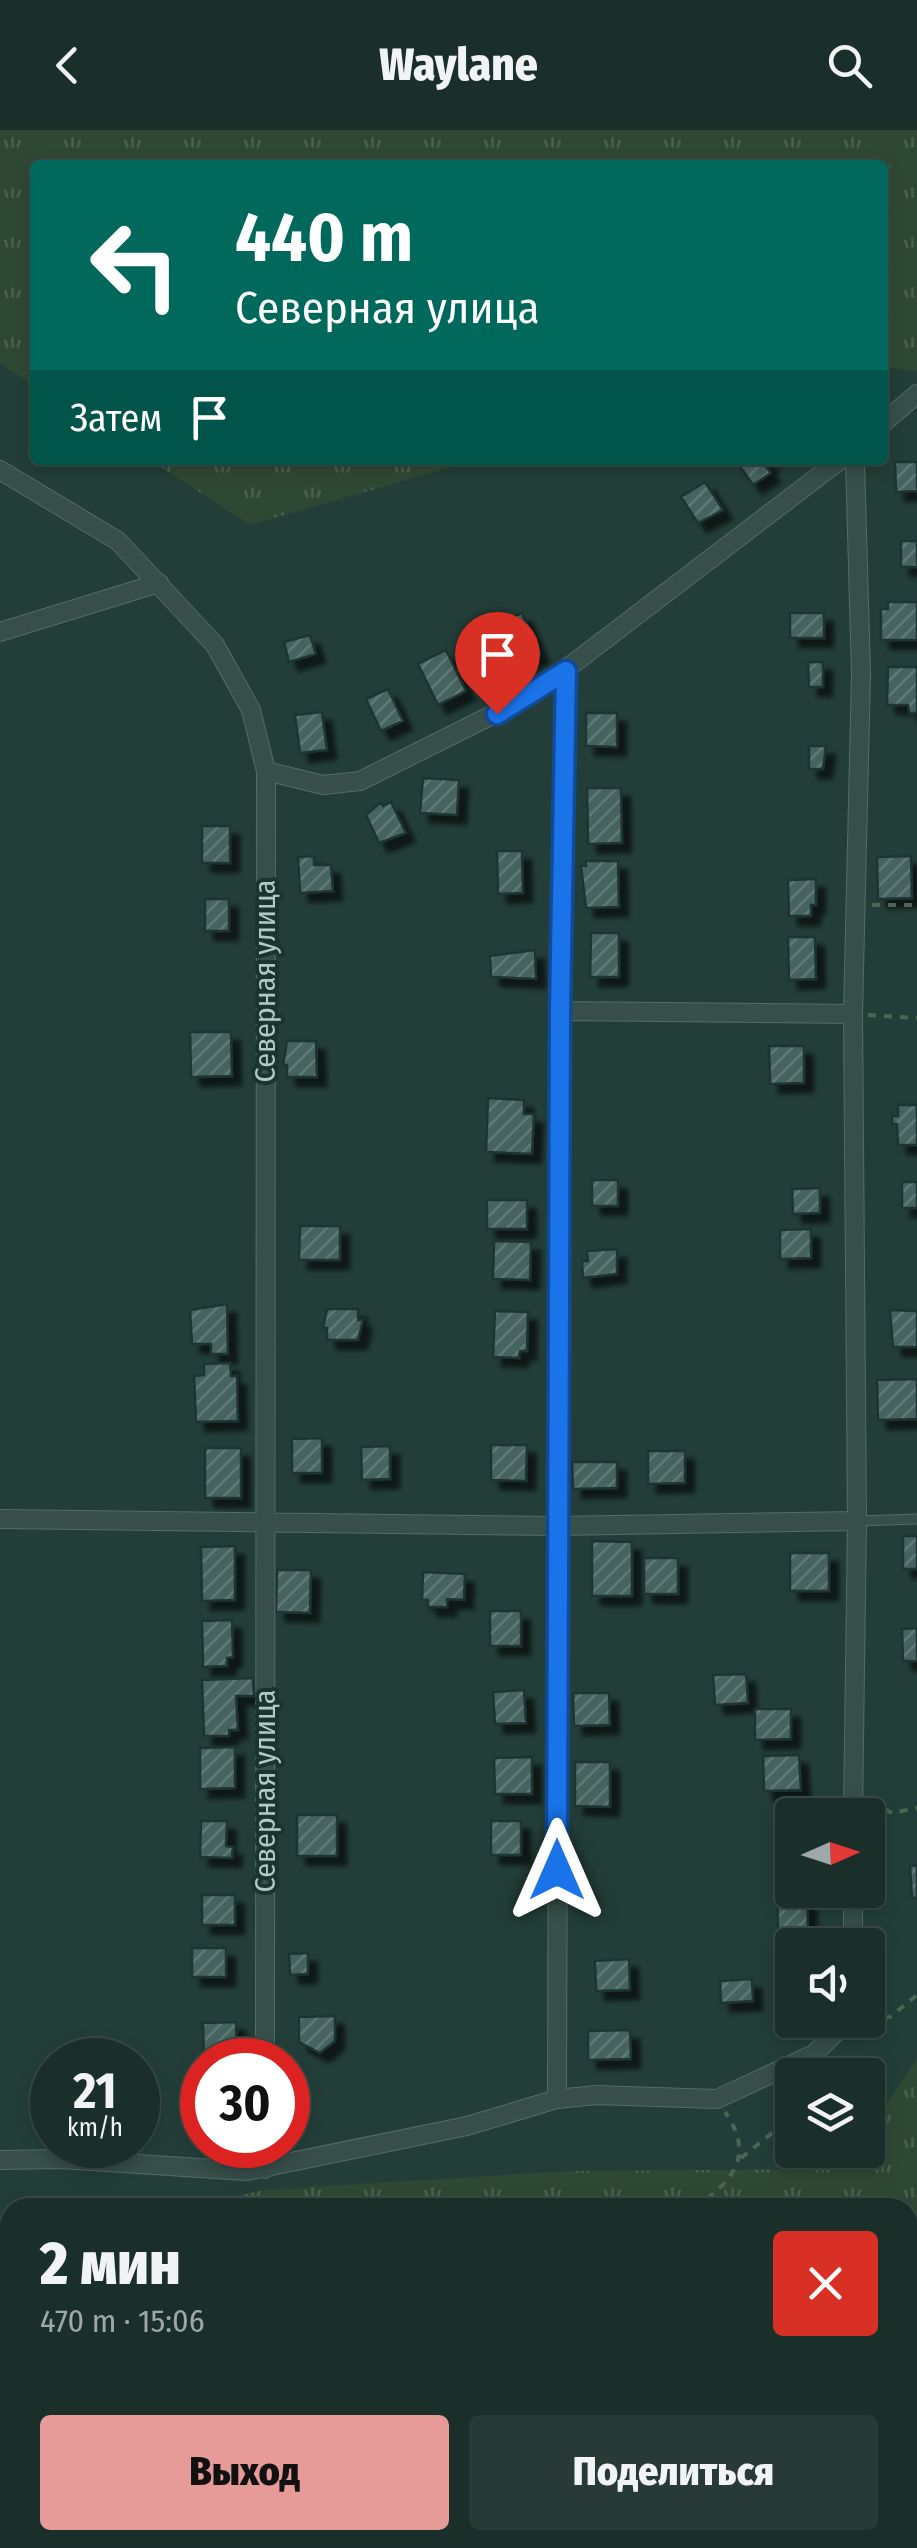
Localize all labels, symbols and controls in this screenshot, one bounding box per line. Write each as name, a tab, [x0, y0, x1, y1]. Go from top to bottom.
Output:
icon: back	[40, 38, 95, 93]
text: Waylane	[379, 38, 538, 92]
icon: search	[822, 38, 877, 93]
text: 440 m	[235, 196, 413, 280]
icon: left	[70, 200, 200, 330]
text: Северная улица	[235, 281, 539, 335]
icon: arrive	[182, 390, 237, 445]
text: Затем	[70, 395, 162, 441]
pin	[455, 612, 540, 715]
icon: arrive	[470, 627, 525, 682]
street label: Северная улица	[247, 880, 283, 1082]
street label: Северная улица	[247, 1690, 283, 1892]
north arrow	[775, 1798, 885, 1908]
map controls	[775, 1798, 885, 2168]
position arrow	[505, 1818, 609, 1922]
button: sound	[775, 1928, 885, 2038]
speed limit sign: 30	[180, 2038, 310, 2168]
button: layers	[775, 2058, 885, 2168]
text: 21	[73, 2061, 117, 2121]
text: km/h	[67, 2113, 123, 2143]
text: 2 мин	[40, 2228, 181, 2300]
button: close	[773, 2231, 878, 2336]
text: 470 m · 15:06	[40, 2302, 205, 2340]
button: Выход	[40, 2415, 449, 2530]
button: Поделиться	[469, 2415, 878, 2530]

